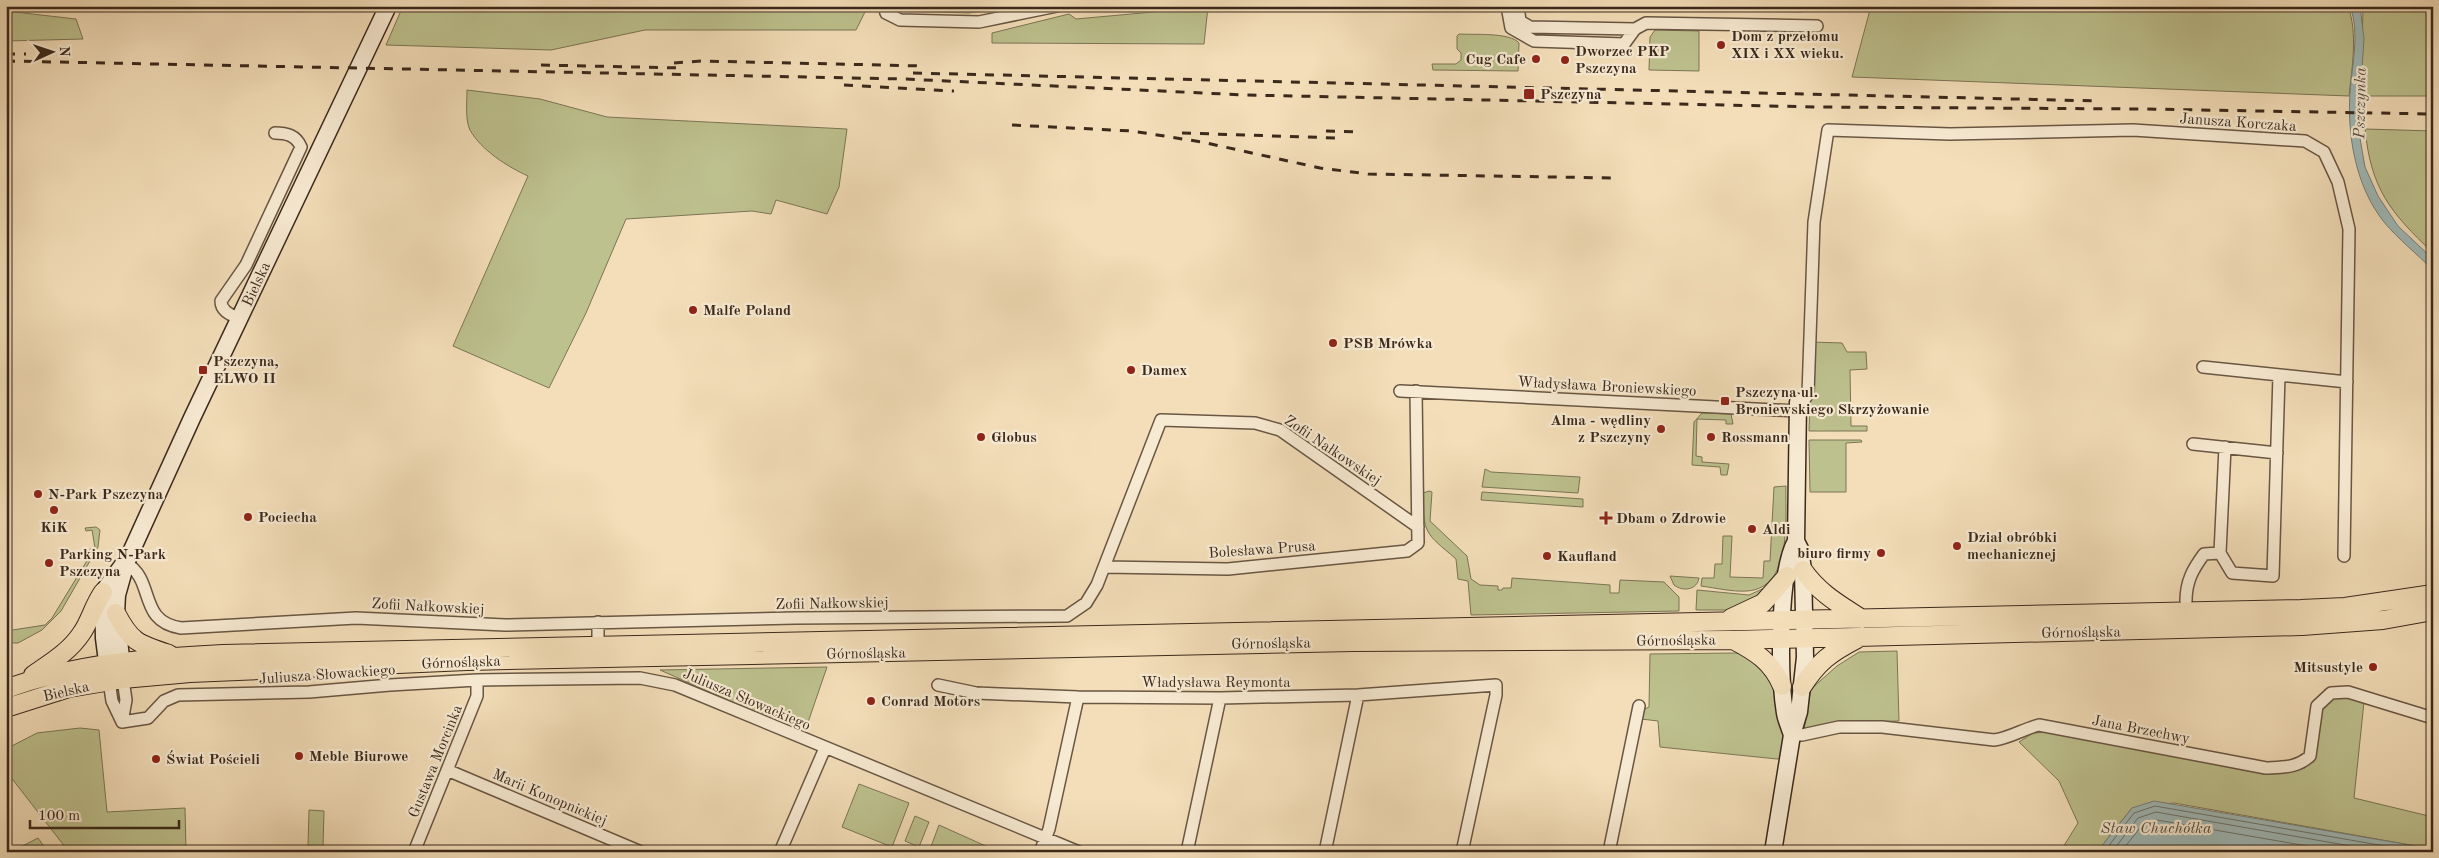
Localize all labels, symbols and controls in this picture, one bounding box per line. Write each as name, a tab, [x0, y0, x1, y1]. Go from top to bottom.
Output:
north arrow	[28, 28, 78, 78]
place label: Dom z przełomu XIX i XX wieku.	[1731, 30, 1844, 62]
marker: Dom z przełomu XIX i XX wieku.	[1715, 39, 1727, 51]
place label: Dworzec PKP Pszczyna	[1575, 45, 1669, 77]
text: N	[57, 46, 71, 57]
place label: Cug Cafe	[1465, 53, 1526, 68]
marker: Cug Cafe	[1530, 53, 1542, 65]
marker: Dworzec PKP Pszczyna	[1559, 54, 1571, 66]
water label: Pszczynka	[2352, 67, 2370, 140]
marker: Pszczyna	[1522, 87, 1536, 101]
place label: Pszczyna	[1540, 88, 1602, 103]
street label: Janusza Korczaka	[2179, 112, 2297, 135]
street label: Bielska	[241, 260, 274, 309]
marker: Malfe Poland	[687, 304, 699, 316]
place label: Malfe Poland	[703, 304, 791, 319]
marker: PSB Mrówka	[1327, 337, 1339, 349]
place label: PSB Mrówka	[1343, 337, 1433, 352]
place label: Pszczyna, ELWO II	[213, 355, 279, 387]
marker: Pszczyna, ELWO II	[197, 364, 209, 376]
marker: Damex	[1125, 364, 1137, 376]
place label: Damex	[1141, 364, 1187, 379]
street label: Władysława Broniewskiego	[1517, 375, 1697, 400]
place label: Pszczyna ul. Broniewskiego Skrzyżowanie	[1735, 386, 1929, 418]
marker: Pszczyna ul. Broniewskiego Skrzyżowanie	[1719, 395, 1731, 407]
street label: Zofii Nałkowskiej	[1281, 413, 1383, 489]
place label: Alma - wędliny z Pszczyny	[1550, 414, 1651, 446]
marker: Alma - wędliny z Pszczyny	[1655, 423, 1667, 435]
marker: Globus	[975, 431, 987, 443]
place label: Globus	[991, 431, 1037, 446]
marker: Rossmann	[1705, 431, 1717, 443]
place label: Rossmann	[1721, 431, 1789, 446]
marker: N-Park Pszczyna	[32, 488, 44, 500]
place label: N-Park Pszczyna	[48, 488, 164, 503]
marker: KiK	[48, 504, 60, 516]
marker: Pociecha	[242, 511, 254, 523]
place label: Pociecha	[258, 511, 317, 526]
marker: Dbam o Zdrowie	[1600, 512, 1612, 524]
place label: Dbam o Zdrowie	[1616, 512, 1726, 527]
place label: KiK	[40, 521, 68, 536]
marker: Aldi	[1746, 523, 1758, 535]
place label: Aldi	[1762, 523, 1790, 538]
place label: Dział obróbki mechanicznej	[1967, 531, 2057, 563]
street label: Bolesława Prusa	[1208, 539, 1317, 562]
marker: Dział obróbki mechanicznej	[1951, 540, 1963, 552]
place label: biuro firmy	[1797, 547, 1871, 562]
marker: biuro firmy	[1875, 547, 1887, 559]
place label: Parking N-Park Pszczyna	[59, 548, 167, 580]
marker: Kaufland	[1541, 550, 1553, 562]
place label: Kaufland	[1557, 550, 1617, 565]
marker: Parking N-Park Pszczyna	[43, 557, 55, 569]
street label: Zofii Nałkowskiej	[775, 596, 889, 613]
street label: Zofii Nałkowskiej	[371, 597, 485, 618]
street label: Górnośląska	[2041, 625, 2122, 642]
street label: Górnośląska	[1636, 633, 1717, 650]
street label: Górnośląska	[1231, 636, 1312, 653]
street label: Górnośląska	[826, 646, 907, 663]
street label: Górnośląska	[421, 655, 502, 672]
place label: Mitsustyle	[2294, 661, 2363, 676]
marker: Mitsustyle	[2367, 661, 2379, 673]
street label: Juliusza Słowackiego	[258, 663, 396, 688]
street label: Juliusza Słowackiego	[680, 667, 812, 734]
street label: Władysława Reymonta	[1141, 676, 1291, 691]
street label: Bielska	[42, 680, 92, 705]
marker: Conrad Motors	[865, 695, 877, 707]
place label: Conrad Motors	[881, 695, 980, 710]
street label: Gustawa Morcinka	[407, 702, 466, 820]
street label: Jana Brzechwy	[2090, 714, 2191, 747]
place label: Świat Pościeli	[166, 750, 260, 768]
marker: Meble Biurowe	[293, 750, 305, 762]
place label: Meble Biurowe	[309, 750, 408, 765]
marker: Świat Pościeli	[150, 753, 162, 765]
street label: Marii Konopnickiej	[490, 767, 609, 829]
scale bar	[30, 798, 179, 830]
text: 100 m	[38, 809, 80, 824]
water label: Staw Chuchółka	[2100, 821, 2212, 837]

